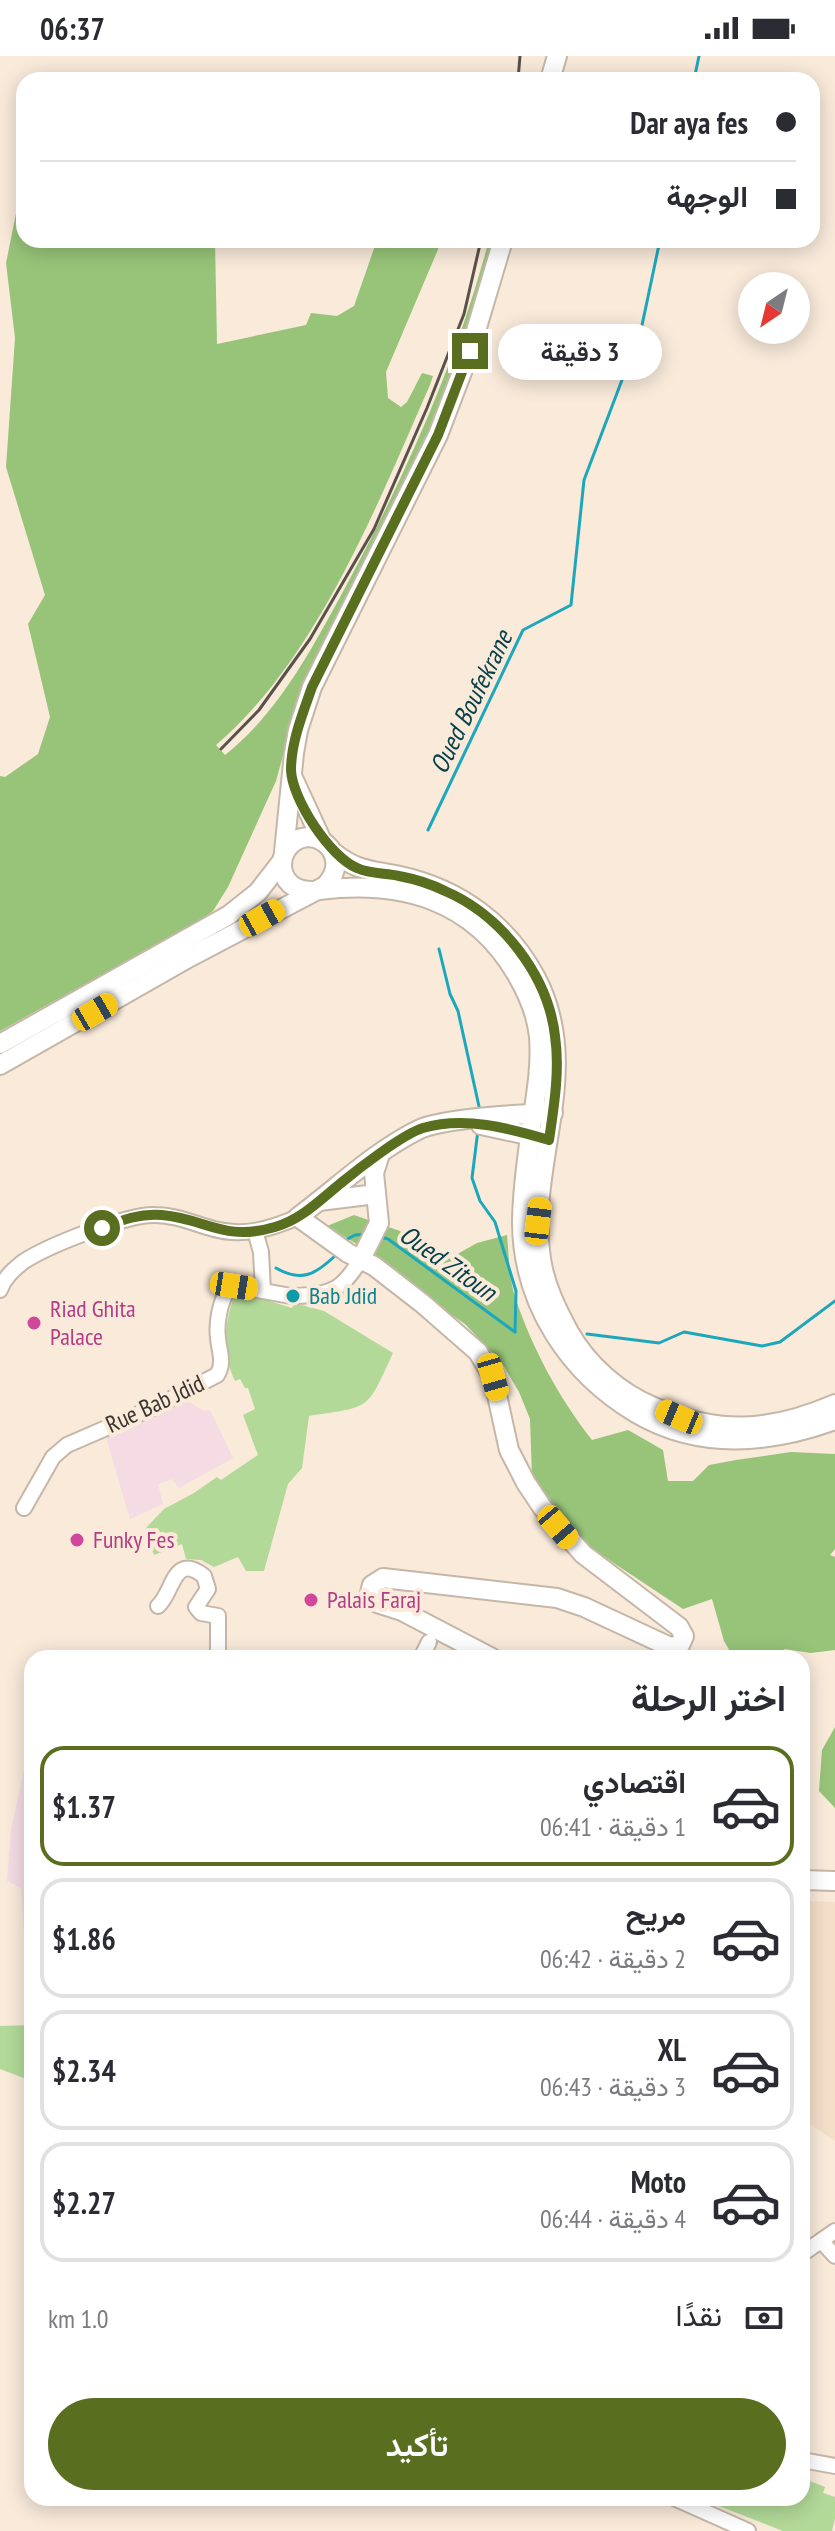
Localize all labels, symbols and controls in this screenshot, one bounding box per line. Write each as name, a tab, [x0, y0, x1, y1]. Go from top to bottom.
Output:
text: 06:37	[40, 9, 105, 48]
text: Dar aya fes	[630, 103, 748, 142]
text: الوجهة	[666, 176, 748, 215]
north arrow	[738, 272, 810, 344]
map controls	[738, 272, 810, 344]
callout: 3 دقيقة	[498, 323, 662, 379]
route end	[452, 333, 488, 369]
text: 3 دقيقة	[541, 335, 619, 368]
water label: Oued Boufekrane	[422, 623, 520, 779]
car	[235, 896, 289, 940]
car	[68, 990, 122, 1034]
car	[523, 1196, 553, 1246]
route start	[84, 1210, 120, 1246]
water label: Oued Zitoun	[394, 1217, 504, 1309]
car	[208, 1270, 260, 1302]
place label: Bab Jdid	[309, 1280, 377, 1311]
marker: Bab Jdid	[284, 1287, 302, 1305]
place label: Riad Ghita Palace	[50, 1293, 136, 1352]
marker: Riad Ghita Palace	[25, 1314, 43, 1332]
car	[475, 1351, 511, 1403]
street label: Rue Bab Jdid	[101, 1367, 209, 1440]
car	[652, 1397, 706, 1437]
car	[533, 1501, 583, 1553]
place label: Funky Fes	[93, 1524, 175, 1555]
marker: Funky Fes	[68, 1531, 86, 1549]
place label: Palais Faraj	[327, 1584, 421, 1615]
marker: Palais Faraj	[302, 1591, 320, 1609]
text: اختر الرحلة	[631, 1674, 786, 1721]
text: اقتصادي	[583, 1762, 686, 1801]
icon: car	[710, 1770, 782, 1842]
text: $1.37	[52, 1787, 116, 1826]
text: 1 دقيقة · 06:41	[540, 1810, 686, 1843]
text: مريح	[626, 1894, 686, 1933]
icon: car	[710, 1902, 782, 1974]
text: $1.86	[52, 1919, 116, 1958]
text: 2 دقيقة · 06:42	[540, 1942, 686, 1975]
text: XL	[657, 2030, 686, 2069]
icon: car	[710, 2034, 782, 2106]
text: $2.34	[52, 2051, 116, 2090]
text: 3 دقيقة · 06:43	[540, 2070, 686, 2103]
text: Moto	[631, 2162, 686, 2201]
icon: car	[710, 2166, 782, 2238]
text: $2.27	[52, 2183, 116, 2222]
text: 4 دقيقة · 06:44	[540, 2202, 686, 2235]
text: نقدًا	[676, 2295, 722, 2334]
icon: cash	[742, 2296, 786, 2340]
text: 1.0 km	[48, 2302, 109, 2335]
button: تأكيد	[48, 2398, 786, 2490]

